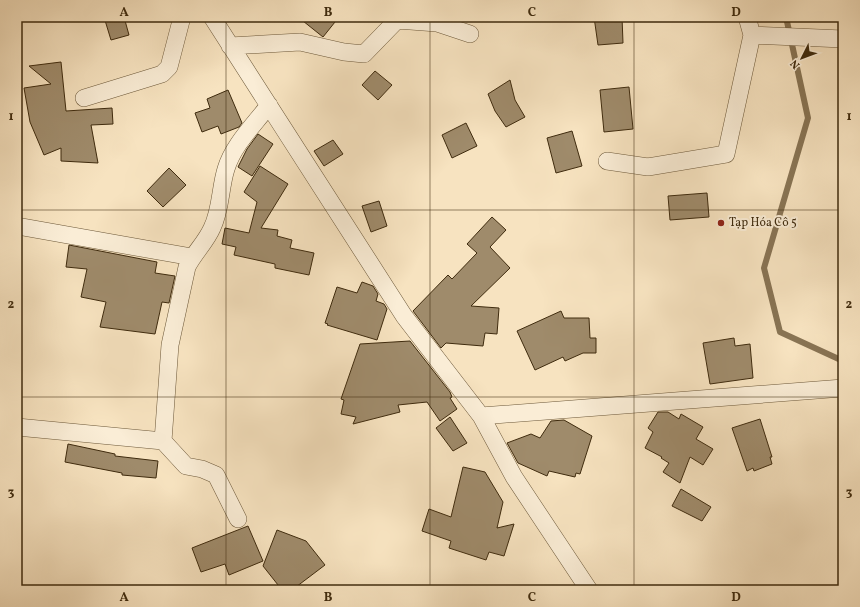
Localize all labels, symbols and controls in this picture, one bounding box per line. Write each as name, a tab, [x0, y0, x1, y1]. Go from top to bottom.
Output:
text: A	[119, 4, 129, 22]
text: B	[324, 4, 333, 22]
text: C	[528, 4, 536, 22]
text: D	[731, 4, 741, 22]
north arrow	[782, 38, 822, 78]
text: N	[787, 56, 804, 72]
text: 1	[8, 108, 14, 126]
text: 1	[846, 108, 852, 126]
place label: Tạp Hóa Cô 5	[729, 215, 797, 231]
marker: Tạp Hóa Cô 5	[716, 218, 726, 228]
text: 2	[8, 296, 15, 314]
text: 2	[846, 296, 853, 314]
text: 3	[8, 484, 15, 502]
text: 3	[846, 484, 853, 502]
text: A	[119, 589, 129, 607]
text: B	[324, 589, 333, 607]
text: C	[528, 589, 536, 607]
text: D	[731, 589, 741, 607]

